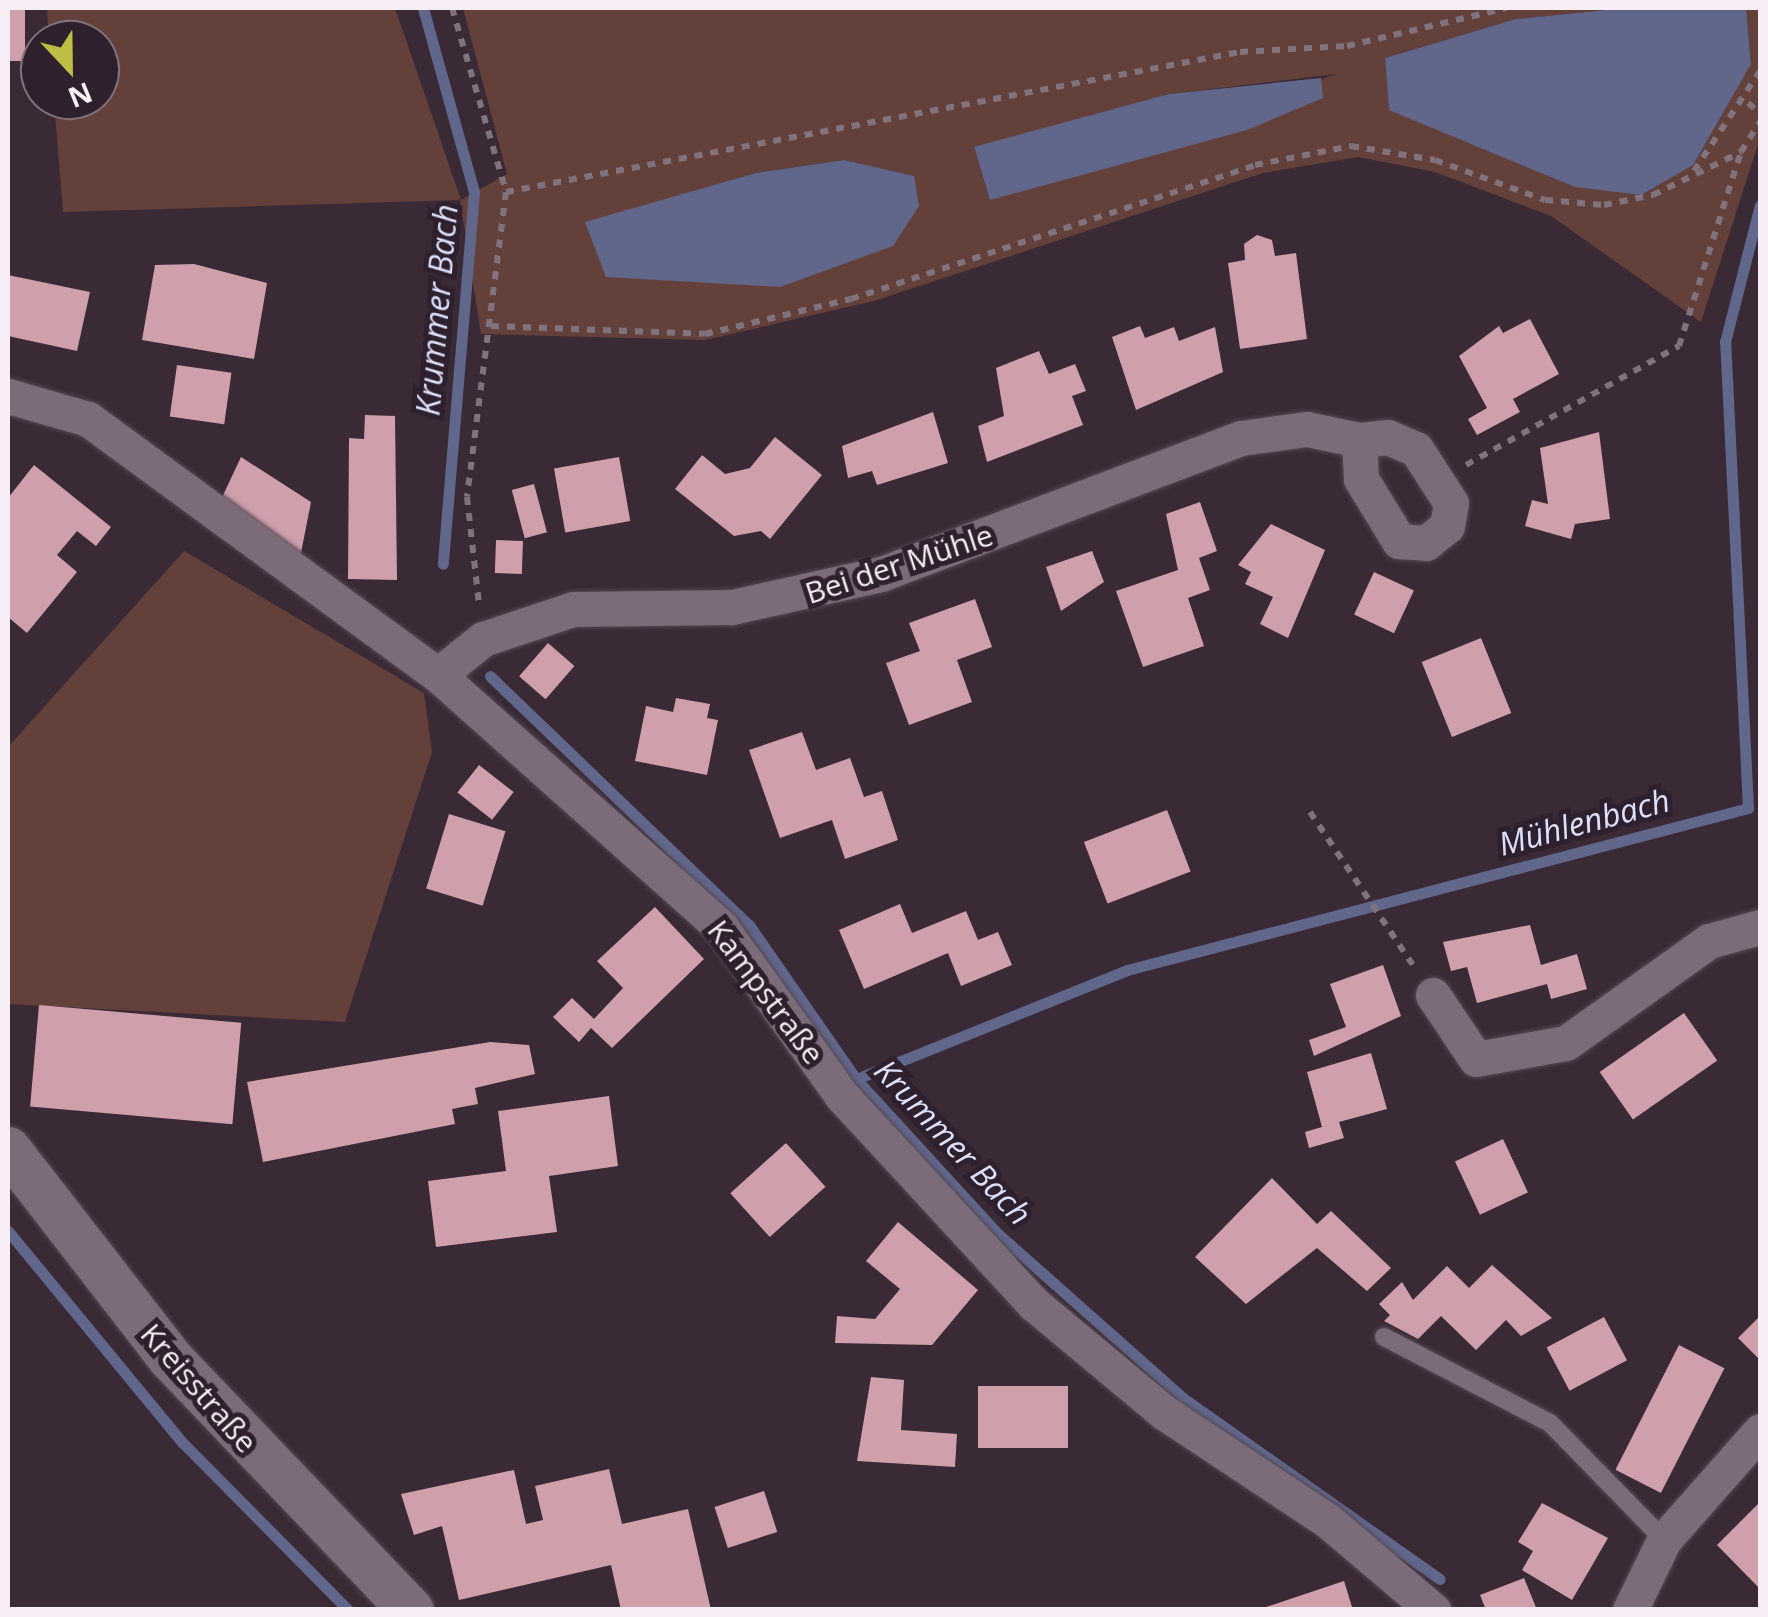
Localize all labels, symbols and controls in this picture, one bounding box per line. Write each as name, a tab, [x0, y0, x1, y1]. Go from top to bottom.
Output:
north arrow	[20, 20, 120, 120]
text: N	[63, 74, 98, 118]
water label: Krummer Bach	[409, 203, 465, 417]
street label: Bei der Mühle	[801, 517, 997, 611]
water label: Mühlenbach	[1494, 781, 1674, 863]
street label: Kampstraße	[700, 913, 832, 1071]
water label: Krummer Bach	[867, 1051, 1039, 1233]
street label: Kreisstraße	[133, 1316, 265, 1460]

